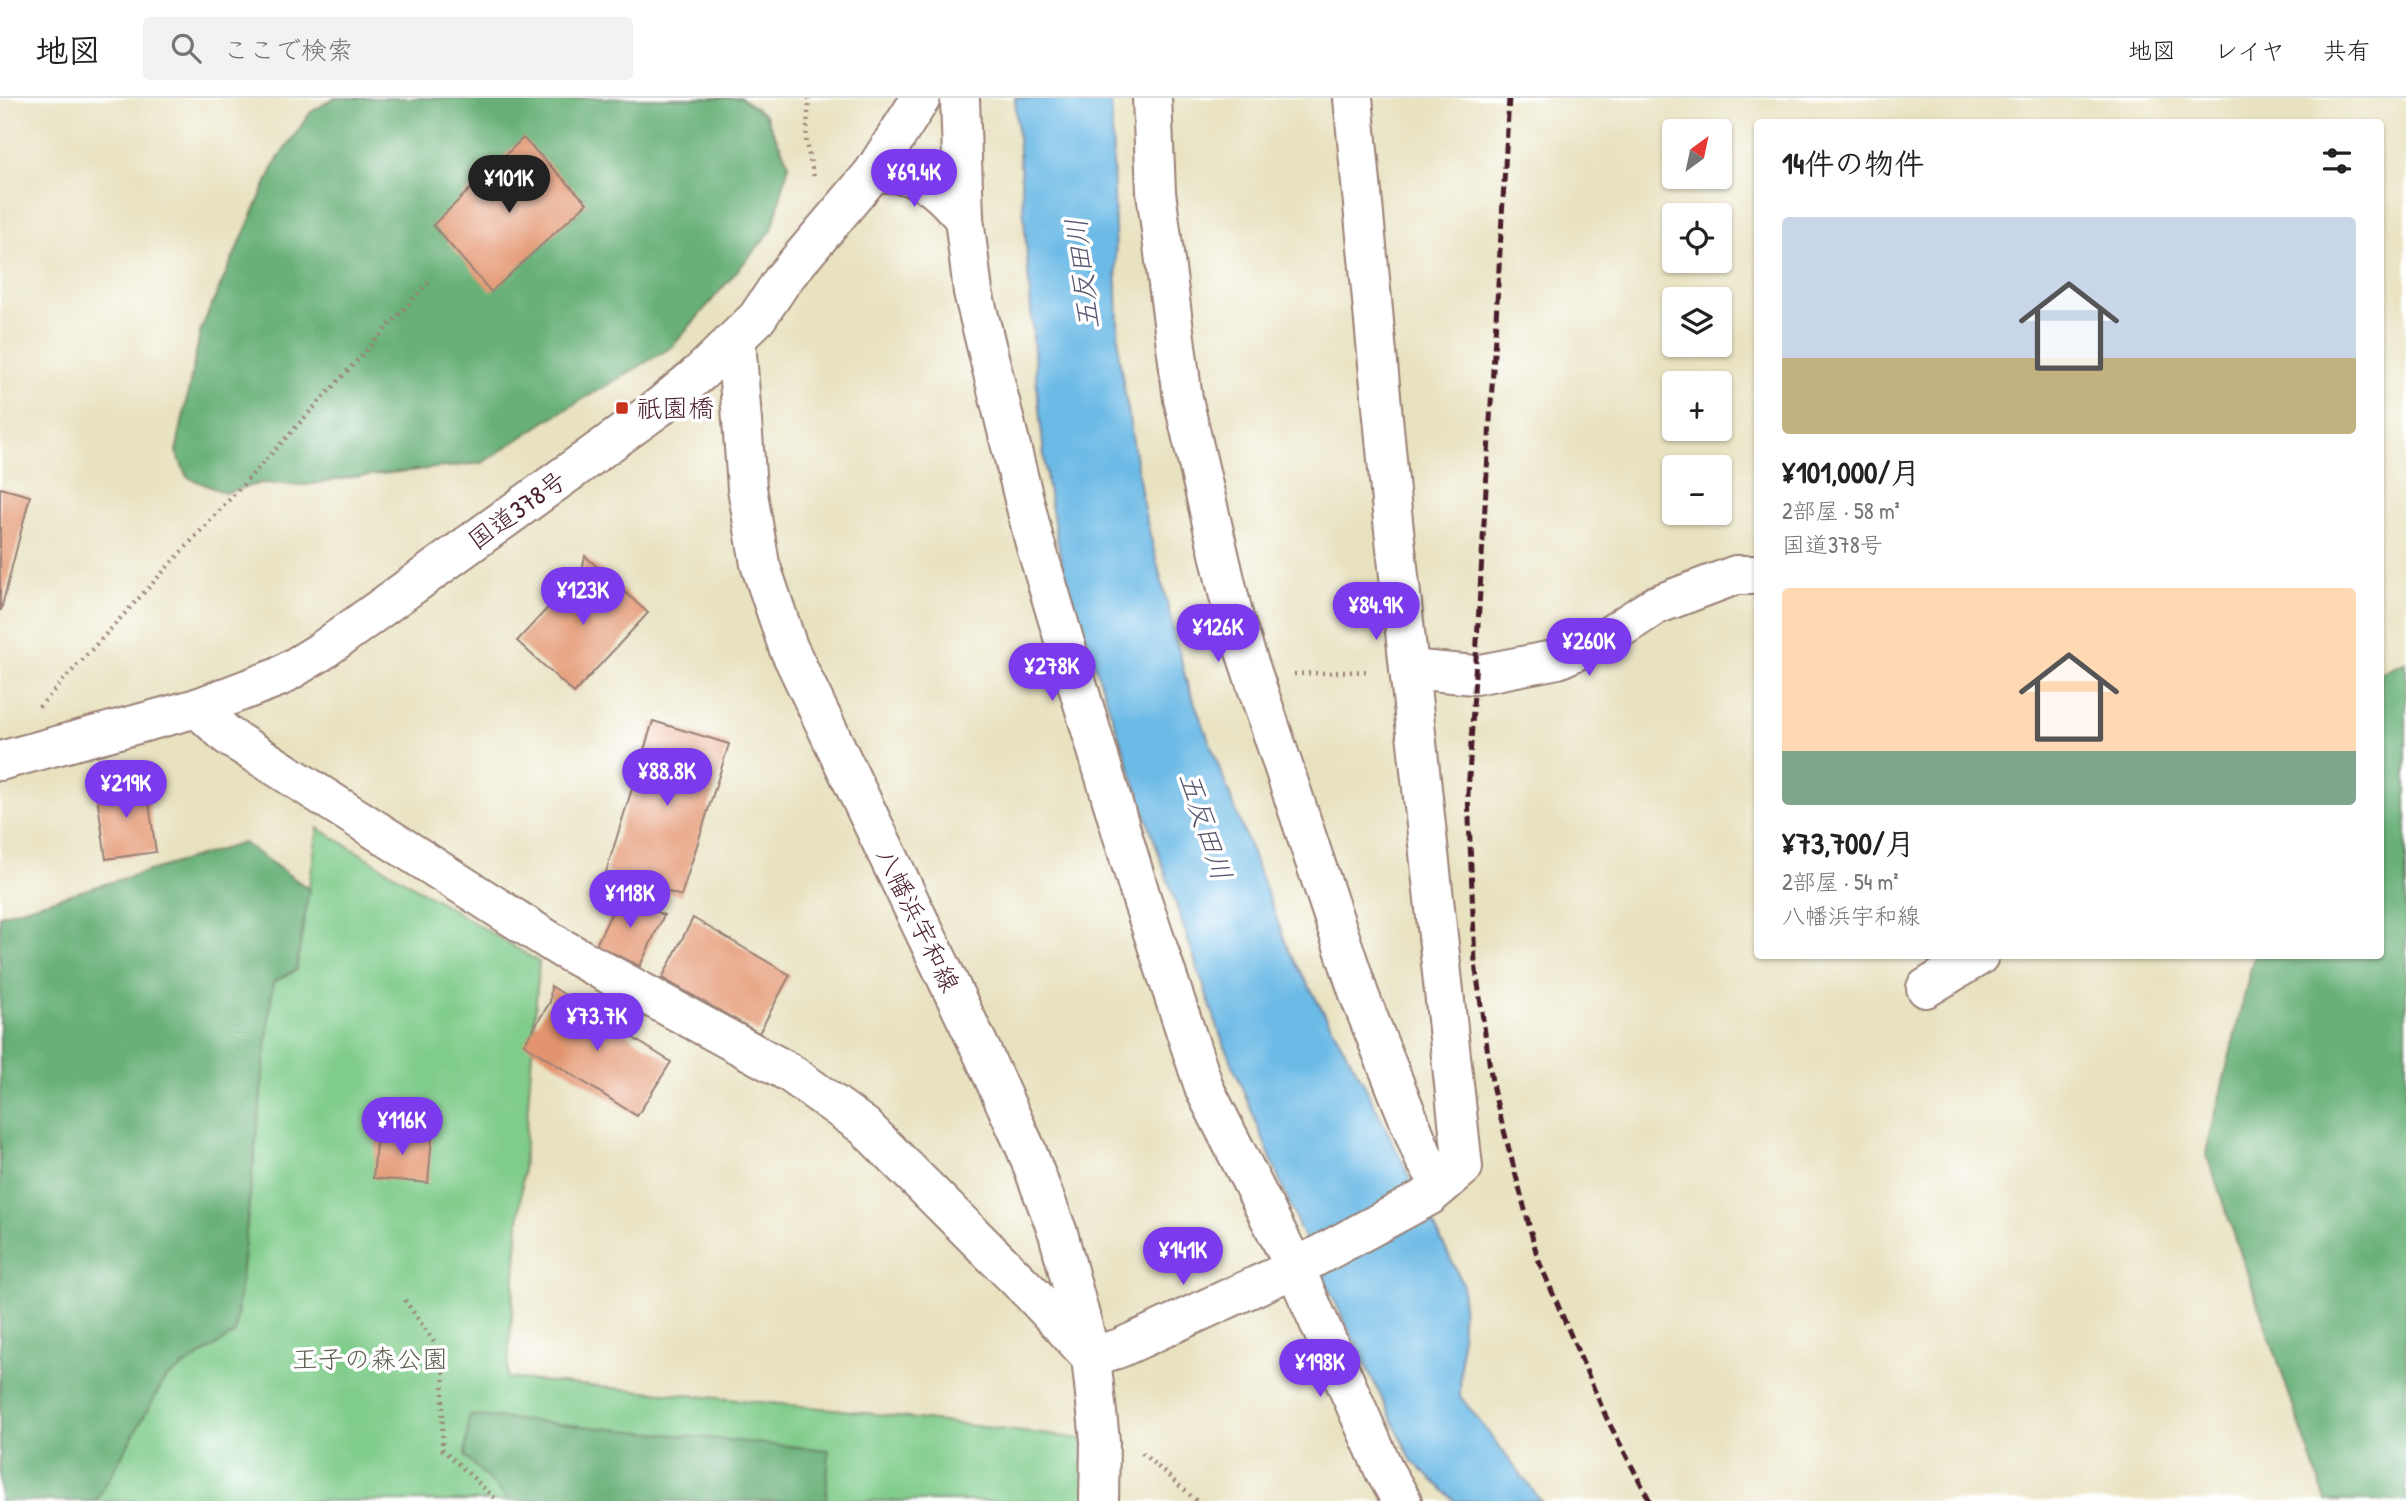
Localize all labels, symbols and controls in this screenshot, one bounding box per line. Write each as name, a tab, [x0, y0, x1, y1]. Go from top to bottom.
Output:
search box	[143, 17, 633, 80]
text: 地図	[35, 28, 101, 72]
icon: search	[167, 29, 205, 67]
text: ここで検索	[223, 32, 353, 67]
text: 地図	[2128, 34, 2176, 66]
text: レイヤ	[2214, 34, 2285, 66]
text: 共有	[2323, 34, 2371, 66]
north arrow	[1662, 119, 1732, 189]
map controls	[1662, 119, 1732, 525]
icon: filters	[2318, 142, 2356, 180]
text: 14件の物件	[1782, 143, 1924, 183]
pin: ¥69.4K	[857, 150, 971, 209]
pin: ¥101K	[460, 156, 558, 215]
text: ¥69.4K	[887, 156, 941, 187]
text: ¥101K	[484, 162, 534, 193]
button: locate	[1662, 203, 1732, 273]
water label: 五反田川	[1056, 216, 1108, 332]
icon: home	[2006, 263, 2132, 389]
button: layers	[1662, 287, 1732, 357]
button: +	[1662, 371, 1732, 441]
place label: 祇園橋	[636, 390, 714, 425]
marker: 祇園橋	[614, 400, 630, 416]
text: ¥101,000/月	[1782, 452, 1920, 492]
button: −	[1662, 455, 1732, 525]
street label: 国道378号	[460, 462, 573, 557]
text: 2部屋 · 58 m²	[1782, 495, 1900, 526]
text: 国道378号	[1782, 529, 1883, 560]
pin: ¥123K	[534, 568, 632, 627]
text: ¥123K	[557, 574, 609, 605]
pin: ¥84.9K	[1319, 582, 1433, 642]
text: ¥84.9K	[1349, 589, 1403, 620]
pin: ¥126K	[1169, 604, 1267, 664]
text: ¥126K	[1193, 611, 1244, 642]
pin: ¥260K	[1540, 618, 1638, 678]
text: ¥260K	[1563, 625, 1615, 656]
icon: home	[2006, 634, 2132, 760]
pin: ¥278K	[1003, 644, 1101, 703]
text: ¥278K	[1025, 650, 1079, 681]
pin: ¥88.8K	[610, 748, 724, 808]
text: ¥88.8K	[638, 755, 696, 786]
pin: ¥219K	[77, 760, 175, 820]
text: ¥219K	[101, 767, 151, 798]
water label: 五反田川	[1171, 767, 1241, 885]
text: ¥73,700/月	[1782, 823, 1915, 863]
street label: 八幡浜宇和線	[869, 842, 968, 998]
text: 2部屋 · 54 m²	[1782, 866, 1899, 897]
pin: ¥118K	[581, 870, 679, 930]
text: ¥118K	[605, 877, 655, 908]
text: 八幡浜宇和線	[1782, 900, 1920, 931]
pin: ¥73.7K	[540, 993, 654, 1053]
text: ¥73.7K	[567, 1000, 627, 1031]
pin: ¥116K	[353, 1098, 451, 1157]
text: ¥116K	[378, 1104, 426, 1135]
pin: ¥141K	[1134, 1228, 1232, 1287]
text: ¥141K	[1159, 1234, 1207, 1265]
pin: ¥198K	[1271, 1340, 1369, 1399]
park label: 王子の森公園	[292, 1341, 448, 1376]
text: ¥198K	[1295, 1346, 1345, 1377]

